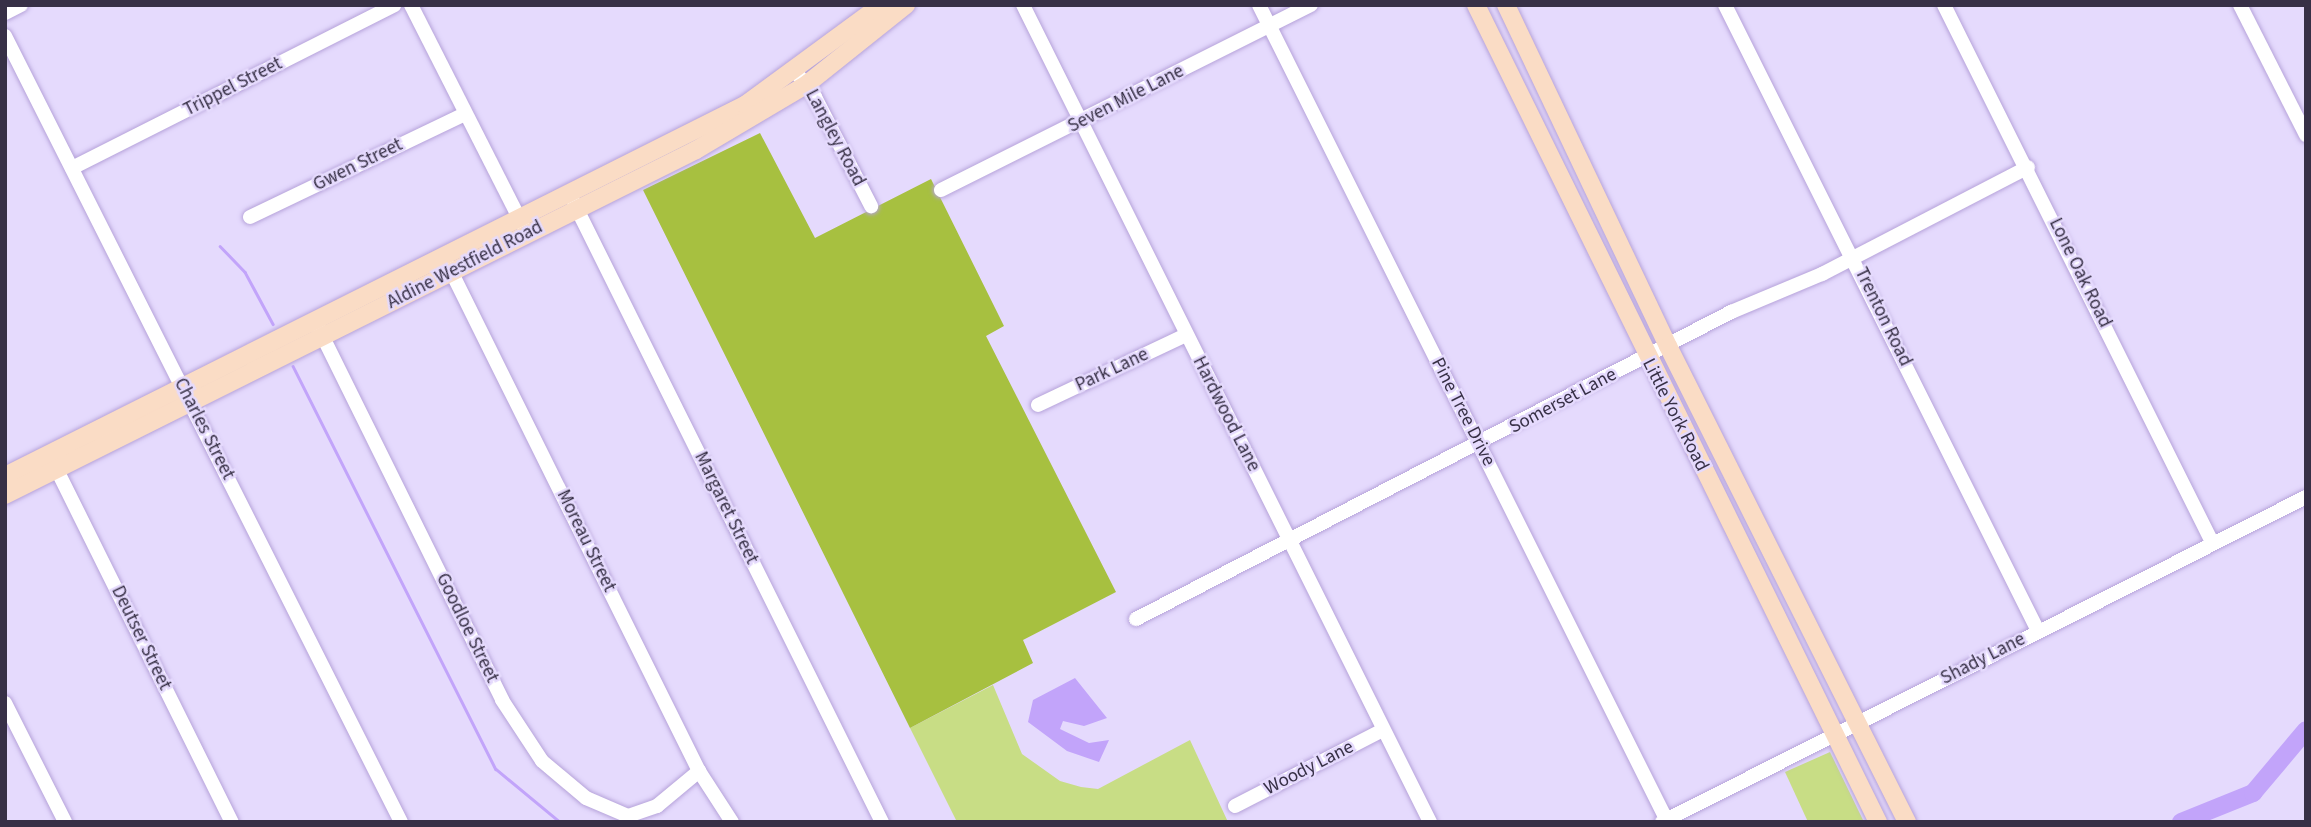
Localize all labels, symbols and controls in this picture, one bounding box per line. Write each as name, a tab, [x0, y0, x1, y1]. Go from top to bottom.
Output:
street label: Trippel Street	[180, 52, 286, 122]
street label: Seven Mile Lane	[1064, 60, 1188, 138]
street label: Langley Road	[800, 86, 870, 190]
street label: Gwen Street	[310, 134, 406, 196]
street label: Lone Oak Road	[2044, 214, 2116, 332]
street label: Aldine Westfield Road	[383, 216, 547, 314]
street label: Trenton Road	[1849, 264, 1917, 370]
street label: Park Lane	[1072, 343, 1152, 397]
street label: Hardwood Lane	[1187, 353, 1265, 475]
street label: Pine Tree Drive	[1426, 354, 1500, 470]
street label: Little York Road	[1637, 355, 1713, 475]
street label: Somerset Lane	[1505, 363, 1621, 439]
street label: Charles Street	[169, 374, 239, 484]
street label: Margaret Street	[689, 448, 763, 568]
street label: Moreau Street	[551, 486, 621, 596]
street label: Goodloe Street	[431, 570, 503, 686]
street label: Deutser Street	[106, 582, 176, 694]
street label: Shady Lane	[1937, 628, 2029, 690]
street label: Woody Lane	[1260, 736, 1358, 800]

